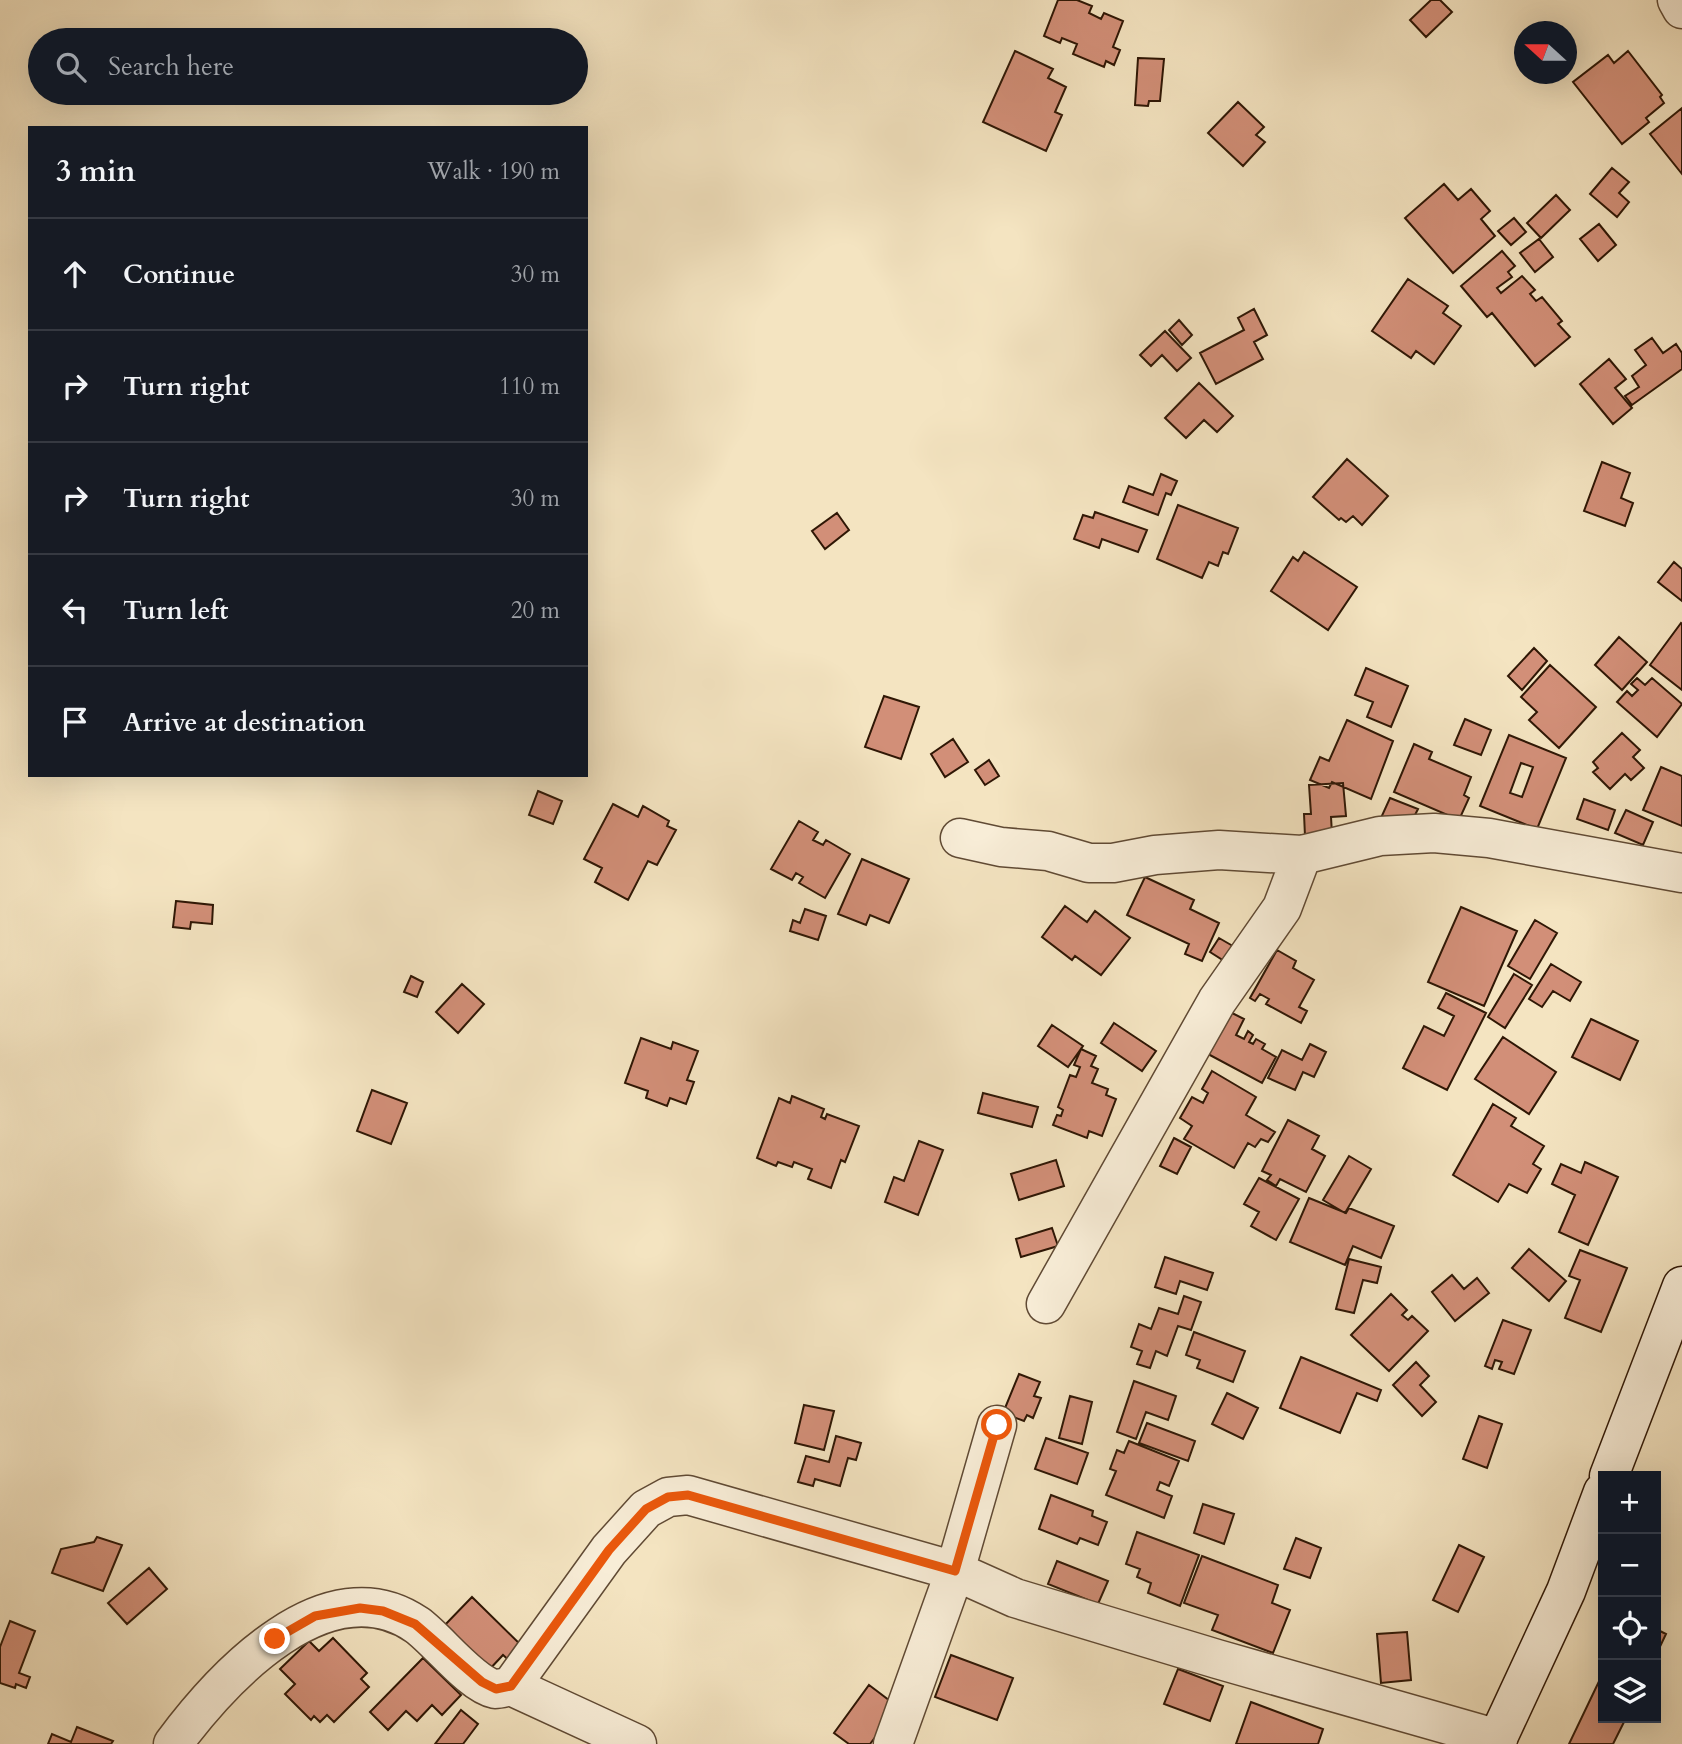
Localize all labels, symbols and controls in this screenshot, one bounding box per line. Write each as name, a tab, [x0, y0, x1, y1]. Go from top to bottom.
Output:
north arrow	[1514, 21, 1577, 84]
search box	[28, 28, 588, 105]
icon: search	[52, 48, 90, 86]
text: Search here	[108, 49, 234, 84]
text: 3 min	[56, 151, 136, 192]
text: Walk · 190 m	[427, 156, 560, 187]
icon: ahead	[56, 255, 94, 293]
text: Continue	[123, 257, 235, 292]
text: 30 m	[511, 259, 560, 290]
icon: right	[56, 367, 94, 405]
text: Turn right	[123, 369, 250, 404]
text: 110 m	[499, 371, 560, 402]
icon: right	[56, 479, 94, 517]
text: Turn right	[123, 481, 250, 516]
text: 30 m	[511, 483, 560, 514]
icon: left	[56, 591, 94, 629]
text: Turn left	[123, 593, 228, 628]
text: 20 m	[511, 595, 560, 626]
icon: arrive	[56, 703, 94, 741]
text: Arrive at destination	[123, 705, 366, 740]
route start	[981, 1409, 1012, 1440]
map controls	[1598, 1471, 1661, 1723]
button: +	[1598, 1471, 1661, 1534]
button: −	[1598, 1534, 1661, 1597]
button: locate	[1598, 1597, 1661, 1660]
route end	[259, 1623, 290, 1654]
button: layers	[1598, 1660, 1661, 1723]

